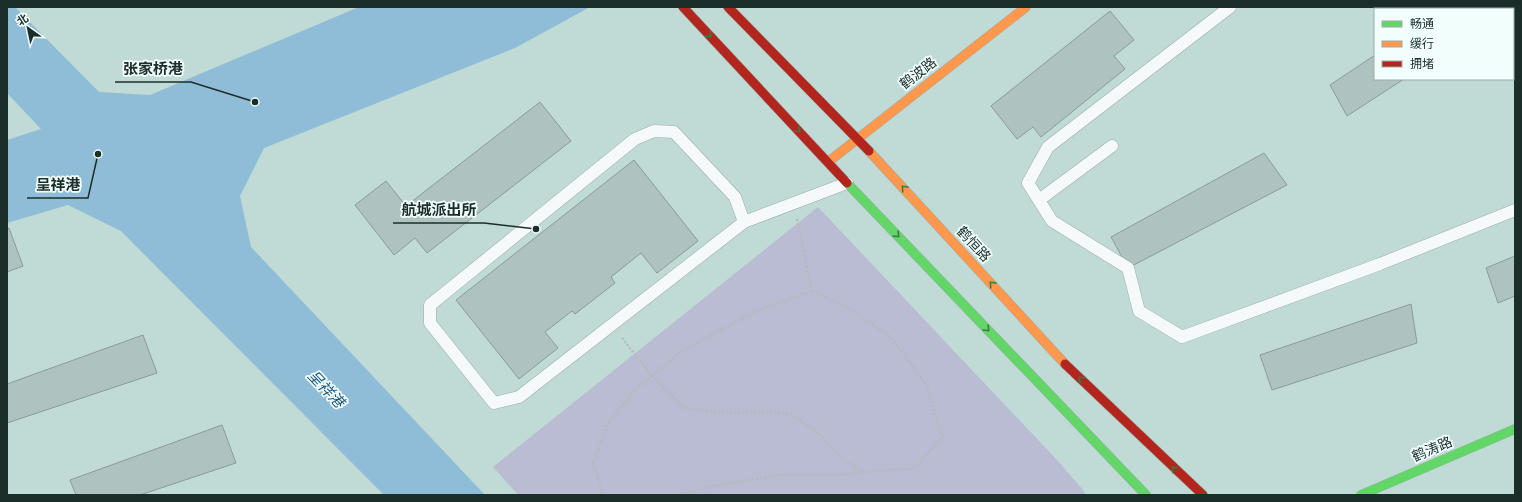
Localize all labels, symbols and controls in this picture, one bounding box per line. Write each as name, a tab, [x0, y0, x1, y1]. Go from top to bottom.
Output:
north arrow	[8, 8, 48, 48]
legend	[1374, 8, 1514, 80]
text: 北	[14, 11, 30, 28]
text: 畅通	[1410, 16, 1434, 30]
one-way arrow	[705, 31, 712, 38]
text: 缓行	[1410, 36, 1434, 50]
street label: 鹤波路	[896, 53, 939, 92]
callout: 张家桥港	[115, 55, 191, 82]
text: 拥堵	[1410, 56, 1434, 70]
text: 张家桥港	[123, 59, 183, 77]
one-way arrow	[793, 125, 801, 133]
callout: 呈祥港	[27, 171, 88, 198]
text: 呈祥港	[35, 175, 81, 193]
one-way arrow	[901, 186, 908, 193]
callout: 航城派出所	[393, 196, 484, 223]
text: 航城派出所	[401, 200, 477, 218]
street label: 鹤恒路	[954, 223, 995, 265]
one-way arrow	[892, 230, 900, 238]
one-way arrow	[989, 281, 996, 289]
one-way arrow	[982, 324, 990, 332]
water label: 呈祥港	[305, 366, 350, 412]
one-way arrow	[1078, 376, 1086, 384]
street label: 鹤涛路	[1409, 433, 1454, 465]
one-way arrow	[1172, 467, 1179, 474]

